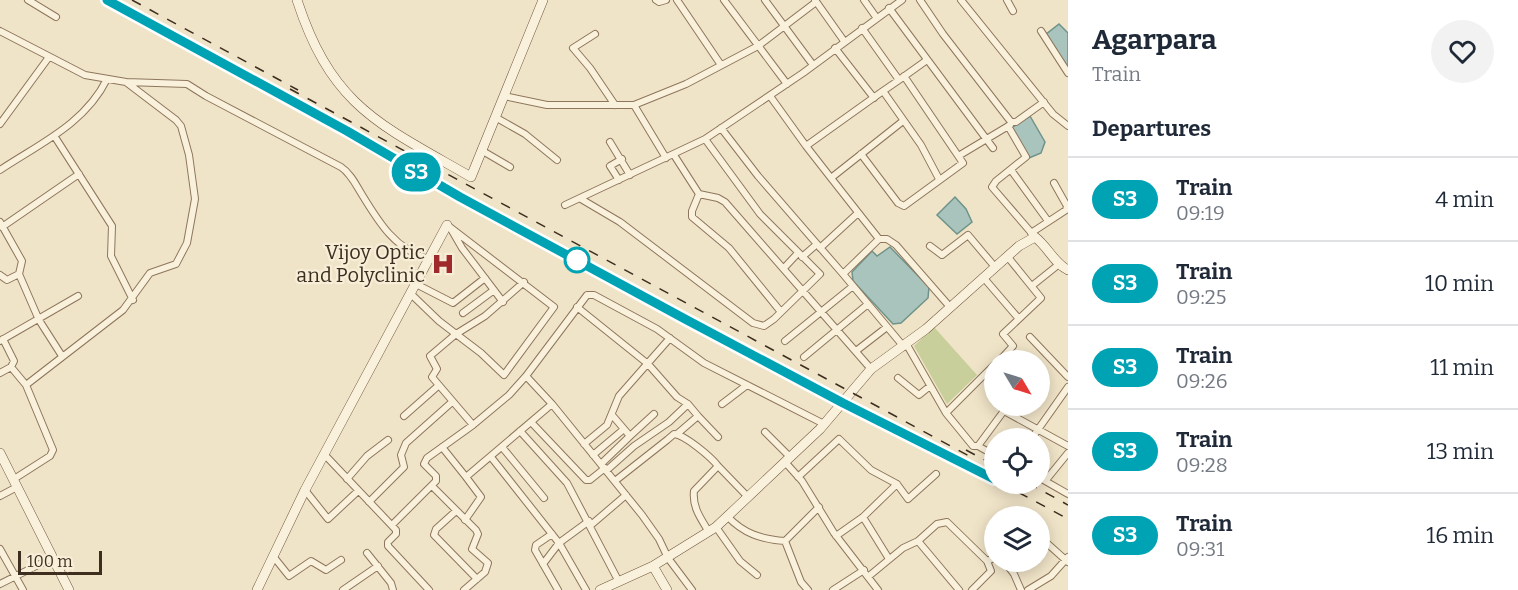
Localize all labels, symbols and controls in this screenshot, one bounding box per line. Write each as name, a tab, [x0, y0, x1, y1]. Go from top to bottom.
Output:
button: heart	[1431, 20, 1494, 83]
text: Agarpara	[1092, 23, 1217, 56]
text: Train	[1092, 62, 1141, 86]
text: Departures	[1092, 115, 1211, 142]
line badge: S3	[389, 152, 443, 192]
text: S3	[404, 159, 428, 185]
text: Train	[1176, 174, 1232, 201]
text: S3	[1113, 186, 1137, 212]
text: 4 min	[1435, 186, 1494, 213]
text: 09:19	[1176, 201, 1225, 225]
place label: Vijoy Optic and Polyclinic	[296, 240, 425, 287]
unlabelled marker	[564, 247, 590, 273]
hospital icon: Vijoy Optic and Polyclinic	[430, 251, 456, 277]
text: Train	[1176, 258, 1232, 285]
text: S3	[1113, 270, 1137, 296]
text: 10 min	[1425, 270, 1494, 297]
text: 09:25	[1176, 285, 1226, 309]
text: Train	[1176, 342, 1232, 369]
north arrow	[984, 350, 1050, 416]
map controls	[984, 350, 1050, 572]
text: S3	[1113, 354, 1137, 380]
text: 11 min	[1430, 354, 1494, 381]
text: 09:26	[1176, 369, 1227, 393]
text: Train	[1176, 426, 1232, 453]
button: locate	[984, 428, 1050, 494]
text: S3	[1113, 438, 1137, 464]
text: 13 min	[1427, 438, 1494, 465]
text: 09:28	[1176, 453, 1228, 477]
button: layers	[984, 506, 1050, 572]
text: Train	[1176, 510, 1232, 537]
text: S3	[1113, 522, 1137, 548]
text: 16 min	[1426, 522, 1494, 549]
text: 09:31	[1176, 537, 1224, 561]
scale bar	[18, 548, 102, 576]
text: 100 m	[27, 552, 72, 571]

